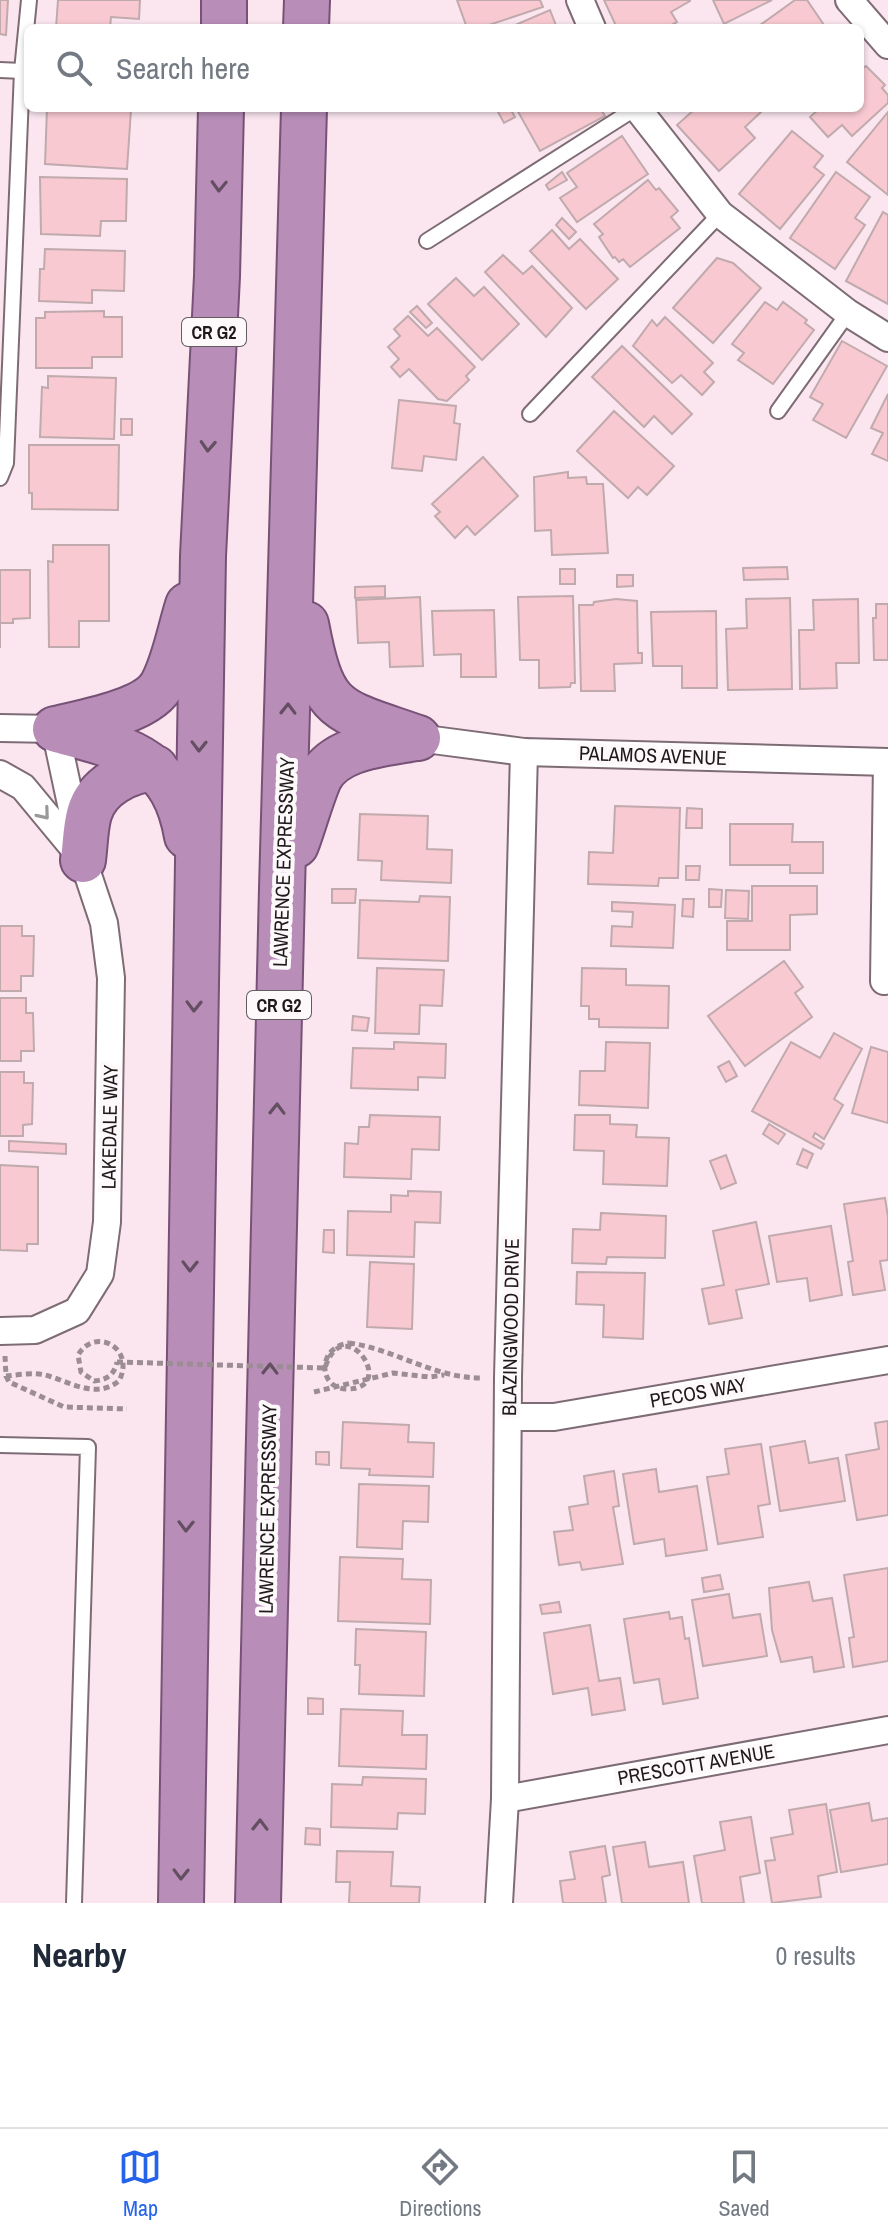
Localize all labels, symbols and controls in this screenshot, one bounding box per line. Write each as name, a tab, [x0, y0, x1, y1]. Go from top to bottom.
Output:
search box	[24, 24, 864, 112]
icon: search	[52, 46, 96, 90]
text: Search here	[116, 48, 250, 88]
one-way arrow	[211, 180, 228, 193]
road number: CR G2	[182, 318, 246, 346]
one-way arrow	[200, 440, 217, 453]
one-way arrow	[279, 702, 297, 715]
street label: PALAMOS AVENUE	[579, 739, 727, 771]
one-way arrow	[191, 740, 208, 753]
street label: LAWRENCE EXPRESSWAY	[266, 757, 300, 967]
one-way arrow	[34, 805, 49, 819]
road number: CR G2	[247, 991, 311, 1019]
one-way arrow	[185, 1000, 203, 1013]
street label: LAKEDALE WAY	[94, 1064, 124, 1190]
one-way arrow	[268, 1102, 285, 1115]
street label: BLAZINGWOOD DRIVE	[495, 1238, 525, 1416]
one-way arrow	[181, 1260, 199, 1273]
one-way arrow	[262, 1362, 279, 1375]
street label: PECOS WAY	[648, 1370, 748, 1414]
street label: LAWRENCE EXPRESSWAY	[252, 1404, 282, 1614]
one-way arrow	[178, 1520, 195, 1533]
street label: PRESCOTT AVENUE	[615, 1737, 777, 1791]
one-way arrow	[251, 1818, 268, 1831]
one-way arrow	[172, 1868, 190, 1881]
text: Nearby	[32, 1932, 127, 1978]
text: 0 results	[775, 1938, 856, 1973]
tab: Map	[118, 2145, 162, 2223]
tab: Directions	[399, 2145, 482, 2223]
tab: Saved	[718, 2145, 770, 2223]

